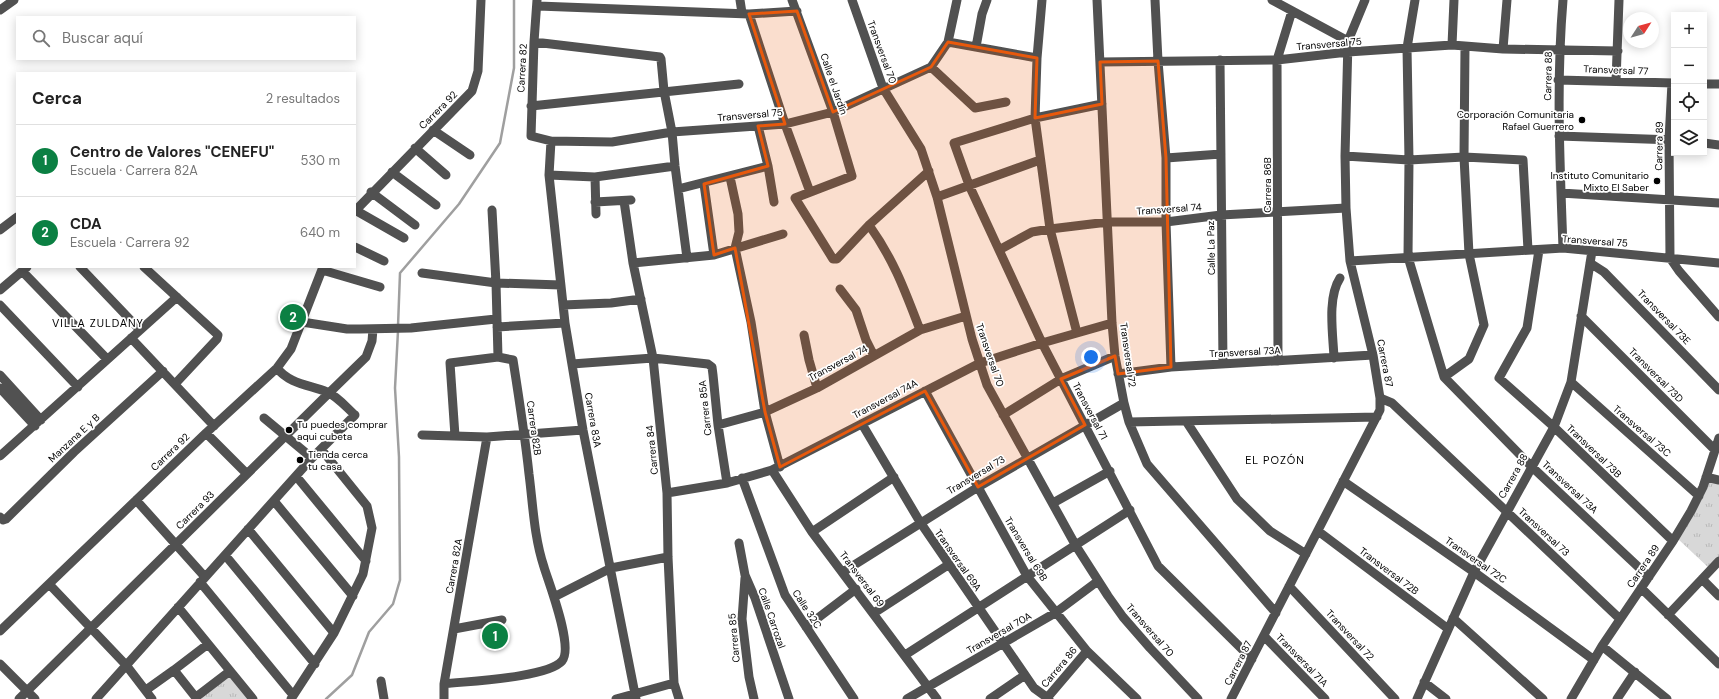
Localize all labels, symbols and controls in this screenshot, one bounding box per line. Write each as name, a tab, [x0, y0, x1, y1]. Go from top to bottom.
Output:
north arrow	[1623, 12, 1659, 48]
map controls	[1671, 12, 1707, 156]
button: +	[1671, 12, 1707, 48]
search box	[16, 16, 356, 60]
street label: Transversal 70	[865, 19, 900, 86]
icon: search	[30, 27, 52, 49]
text: Buscar aquí	[62, 28, 143, 48]
street label: Transversal 75	[1296, 35, 1362, 53]
street label: Carrera 82	[514, 43, 530, 93]
button: −	[1671, 48, 1707, 84]
street label: Carrera 88	[1541, 51, 1555, 101]
street label: Calle el Jardín	[817, 52, 851, 117]
street label: Transversal 77	[1583, 62, 1649, 78]
button: locate	[1671, 84, 1707, 120]
text: Cerca	[32, 87, 82, 109]
street label: Carrera 92	[416, 88, 460, 132]
text: 2 resultados	[266, 90, 340, 107]
street label: Transversal 75	[717, 106, 783, 124]
place label: Corporación Comunitaria Rafael Guerrero	[1457, 108, 1574, 133]
marker: Corporación Comunitaria Rafael Guerrero	[1577, 115, 1587, 125]
button: layers	[1671, 120, 1707, 156]
street label: Carrera 89	[1652, 121, 1666, 171]
text: Centro de Valores "CENEFU"	[70, 142, 274, 162]
text: 1	[43, 152, 47, 169]
text: 530 m	[300, 152, 340, 169]
street label: Carrera 86B	[1261, 157, 1274, 213]
text: Escuela · Carrera 82A	[70, 162, 198, 179]
place label: Instituto Comunitario Mixto El Saber	[1551, 169, 1649, 194]
marker: Instituto Comunitario Mixto El Saber	[1652, 176, 1662, 186]
street label: Transversal 74	[1136, 200, 1202, 218]
text: CDA	[70, 214, 102, 234]
street label: Calle La Paz	[1204, 220, 1218, 275]
text: 2	[41, 224, 49, 241]
text: 640 m	[300, 224, 340, 241]
street label: Transversal 75	[1562, 232, 1628, 250]
text: Escuela · Carrera 92	[70, 234, 190, 251]
street label: Transversal 73E	[1635, 287, 1694, 347]
pin: 2	[280, 302, 306, 332]
district label: VILLA ZULDANY	[52, 316, 144, 330]
street label: Transversal 70	[973, 321, 1007, 389]
street label: Transversal 72	[1117, 322, 1139, 388]
street label: Carrera 87	[1374, 338, 1396, 388]
street label: Transversal 74	[806, 342, 870, 384]
street label: Transversal 73A	[1209, 344, 1281, 360]
street label: Transversal 73D	[1626, 345, 1686, 405]
your location	[1081, 347, 1101, 367]
street label: Transversal 74A	[850, 376, 920, 422]
street label: Carrera 85A	[696, 379, 714, 436]
street label: Transversal 71	[1069, 380, 1111, 442]
street label: Carrera 83A	[582, 392, 604, 449]
street label: Carrera 82B	[524, 400, 544, 456]
street label: Transversal 73C	[1610, 402, 1674, 460]
street label: Manzana E y B	[45, 411, 103, 465]
place label: Tu puedes comprar aqui cubeta	[297, 418, 388, 443]
street label: Transversal 73B	[1564, 422, 1624, 480]
marker: Tu puedes comprar aqui cubeta	[284, 425, 294, 435]
street label: Carrera 84	[643, 425, 661, 475]
street label: Carrera 92	[148, 430, 192, 474]
place label: Tienda cerca tu casa	[308, 448, 368, 473]
street label: Carrera 88	[1495, 451, 1531, 501]
street label: Transversal 73	[945, 453, 1007, 497]
district label: EL POZÓN	[1245, 453, 1305, 467]
marker: Tienda cerca tu casa	[295, 455, 305, 465]
street label: Transversal 73A	[1539, 458, 1601, 516]
street label: Carrera 93	[173, 488, 217, 532]
street label: Transversal 73	[1516, 505, 1572, 559]
street label: Transversal 69B	[1002, 514, 1050, 584]
street label: Transversal 69A	[932, 526, 984, 594]
street label: Transversal 72C	[1443, 534, 1509, 586]
street label: Carrera 82A	[443, 537, 465, 595]
street label: Carrera 89	[1624, 542, 1662, 590]
street label: Transversal 72B	[1357, 544, 1421, 598]
street label: Transversal 69	[837, 548, 887, 610]
street label: Calle Carrozal	[756, 586, 788, 650]
street label: Calle 32C	[790, 587, 824, 631]
street label: Transversal 70	[1123, 601, 1177, 659]
street label: Transversal 72	[1323, 607, 1377, 663]
street label: Transversal 70A	[964, 609, 1034, 657]
street label: Carrera 85	[725, 613, 743, 663]
pin: 1	[482, 621, 508, 651]
street label: Transversal 71A	[1273, 630, 1331, 690]
street label: Carrera 87	[1221, 638, 1255, 688]
street label: Carrera 86	[1038, 644, 1080, 690]

